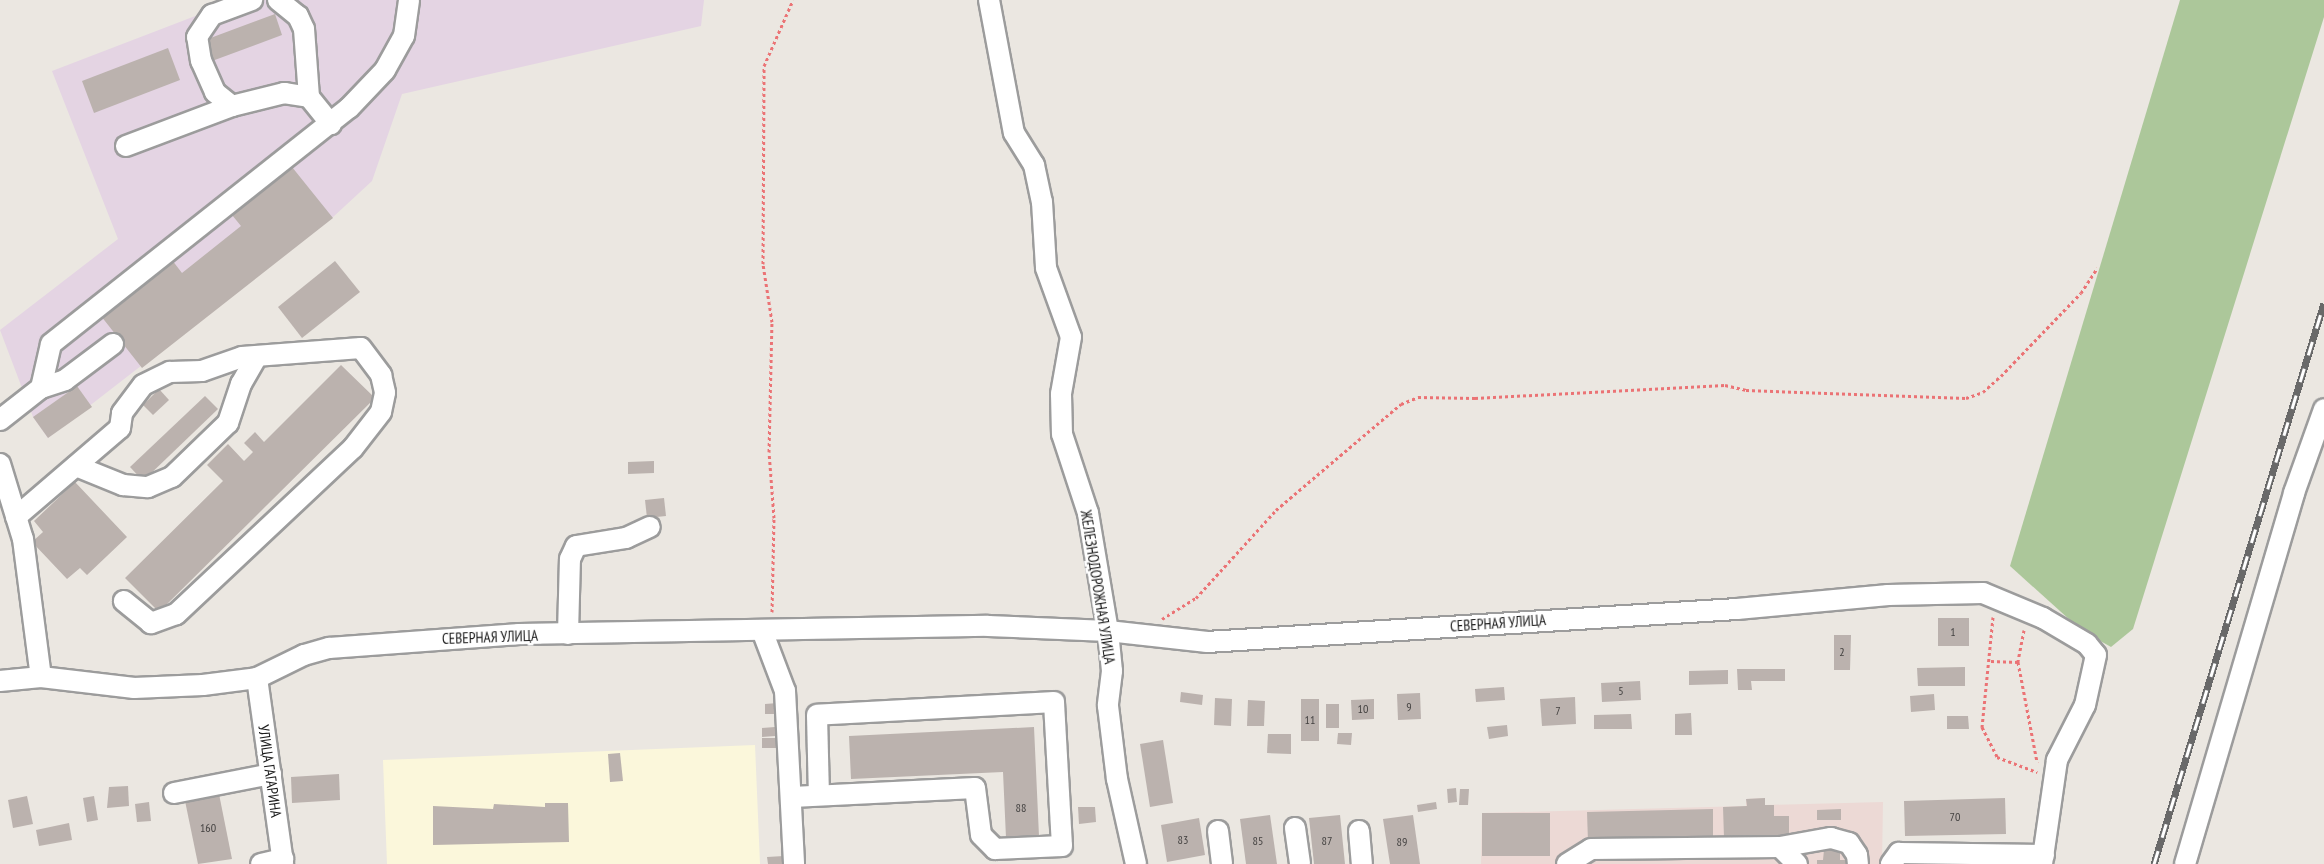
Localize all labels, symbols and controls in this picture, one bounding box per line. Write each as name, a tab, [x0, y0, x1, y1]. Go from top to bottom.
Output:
street label: ЖЕЛЕЗНОДОРОЖНАЯ УЛИЦА	[1077, 509, 1119, 665]
street label: СЕВЕРНАЯ УЛИЦА	[1449, 611, 1547, 635]
house number: 1	[1950, 625, 1956, 639]
street label: СЕВЕРНАЯ УЛИЦА	[441, 626, 539, 648]
house number: 2	[1839, 645, 1845, 659]
house number: 5	[1618, 684, 1624, 698]
house number: 9	[1406, 700, 1412, 714]
house number: 10	[1358, 702, 1368, 716]
house number: 7	[1555, 704, 1561, 718]
house number: 11	[1305, 713, 1315, 727]
street label: УЛИЦА ГАГАРИНА	[255, 723, 285, 819]
house number: 88	[1016, 801, 1026, 815]
house number: 70	[1950, 810, 1960, 824]
house number: 160	[200, 821, 216, 835]
house number: 83	[1178, 833, 1188, 847]
house number: 85	[1253, 834, 1263, 848]
house number: 87	[1322, 834, 1332, 848]
house number: 89	[1397, 835, 1407, 849]

